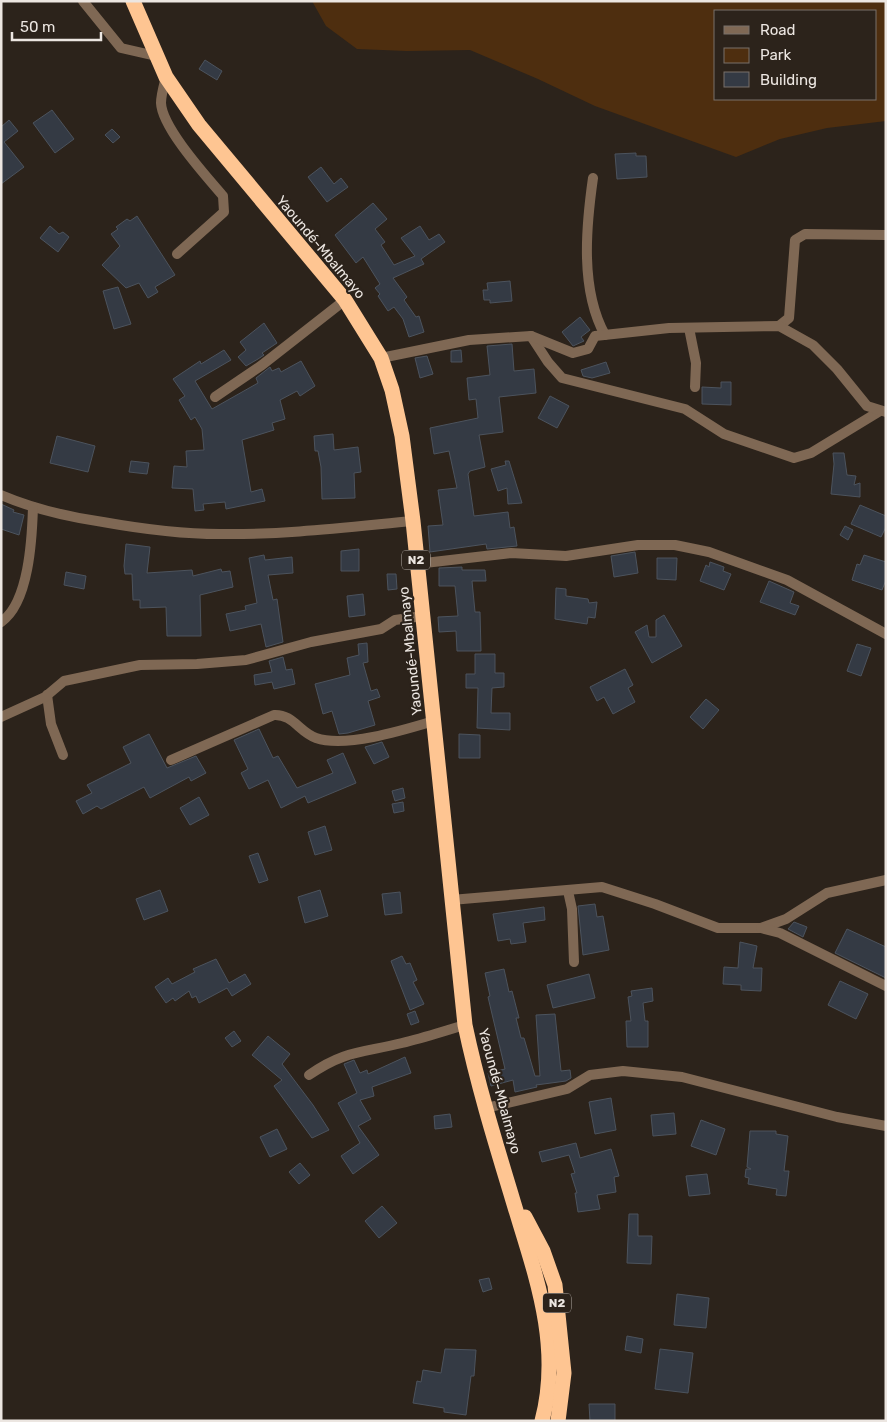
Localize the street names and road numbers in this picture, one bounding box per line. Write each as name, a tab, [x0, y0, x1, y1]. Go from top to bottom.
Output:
street label: Yaoundé-Mbalmayo	[273, 192, 369, 302]
road number: N2	[402, 550, 430, 570]
street label: Yaoundé-Mbalmayo	[395, 586, 426, 716]
street label: Yaoundé-Mbalmayo	[475, 1026, 524, 1156]
road number: N2	[543, 1294, 571, 1312]

